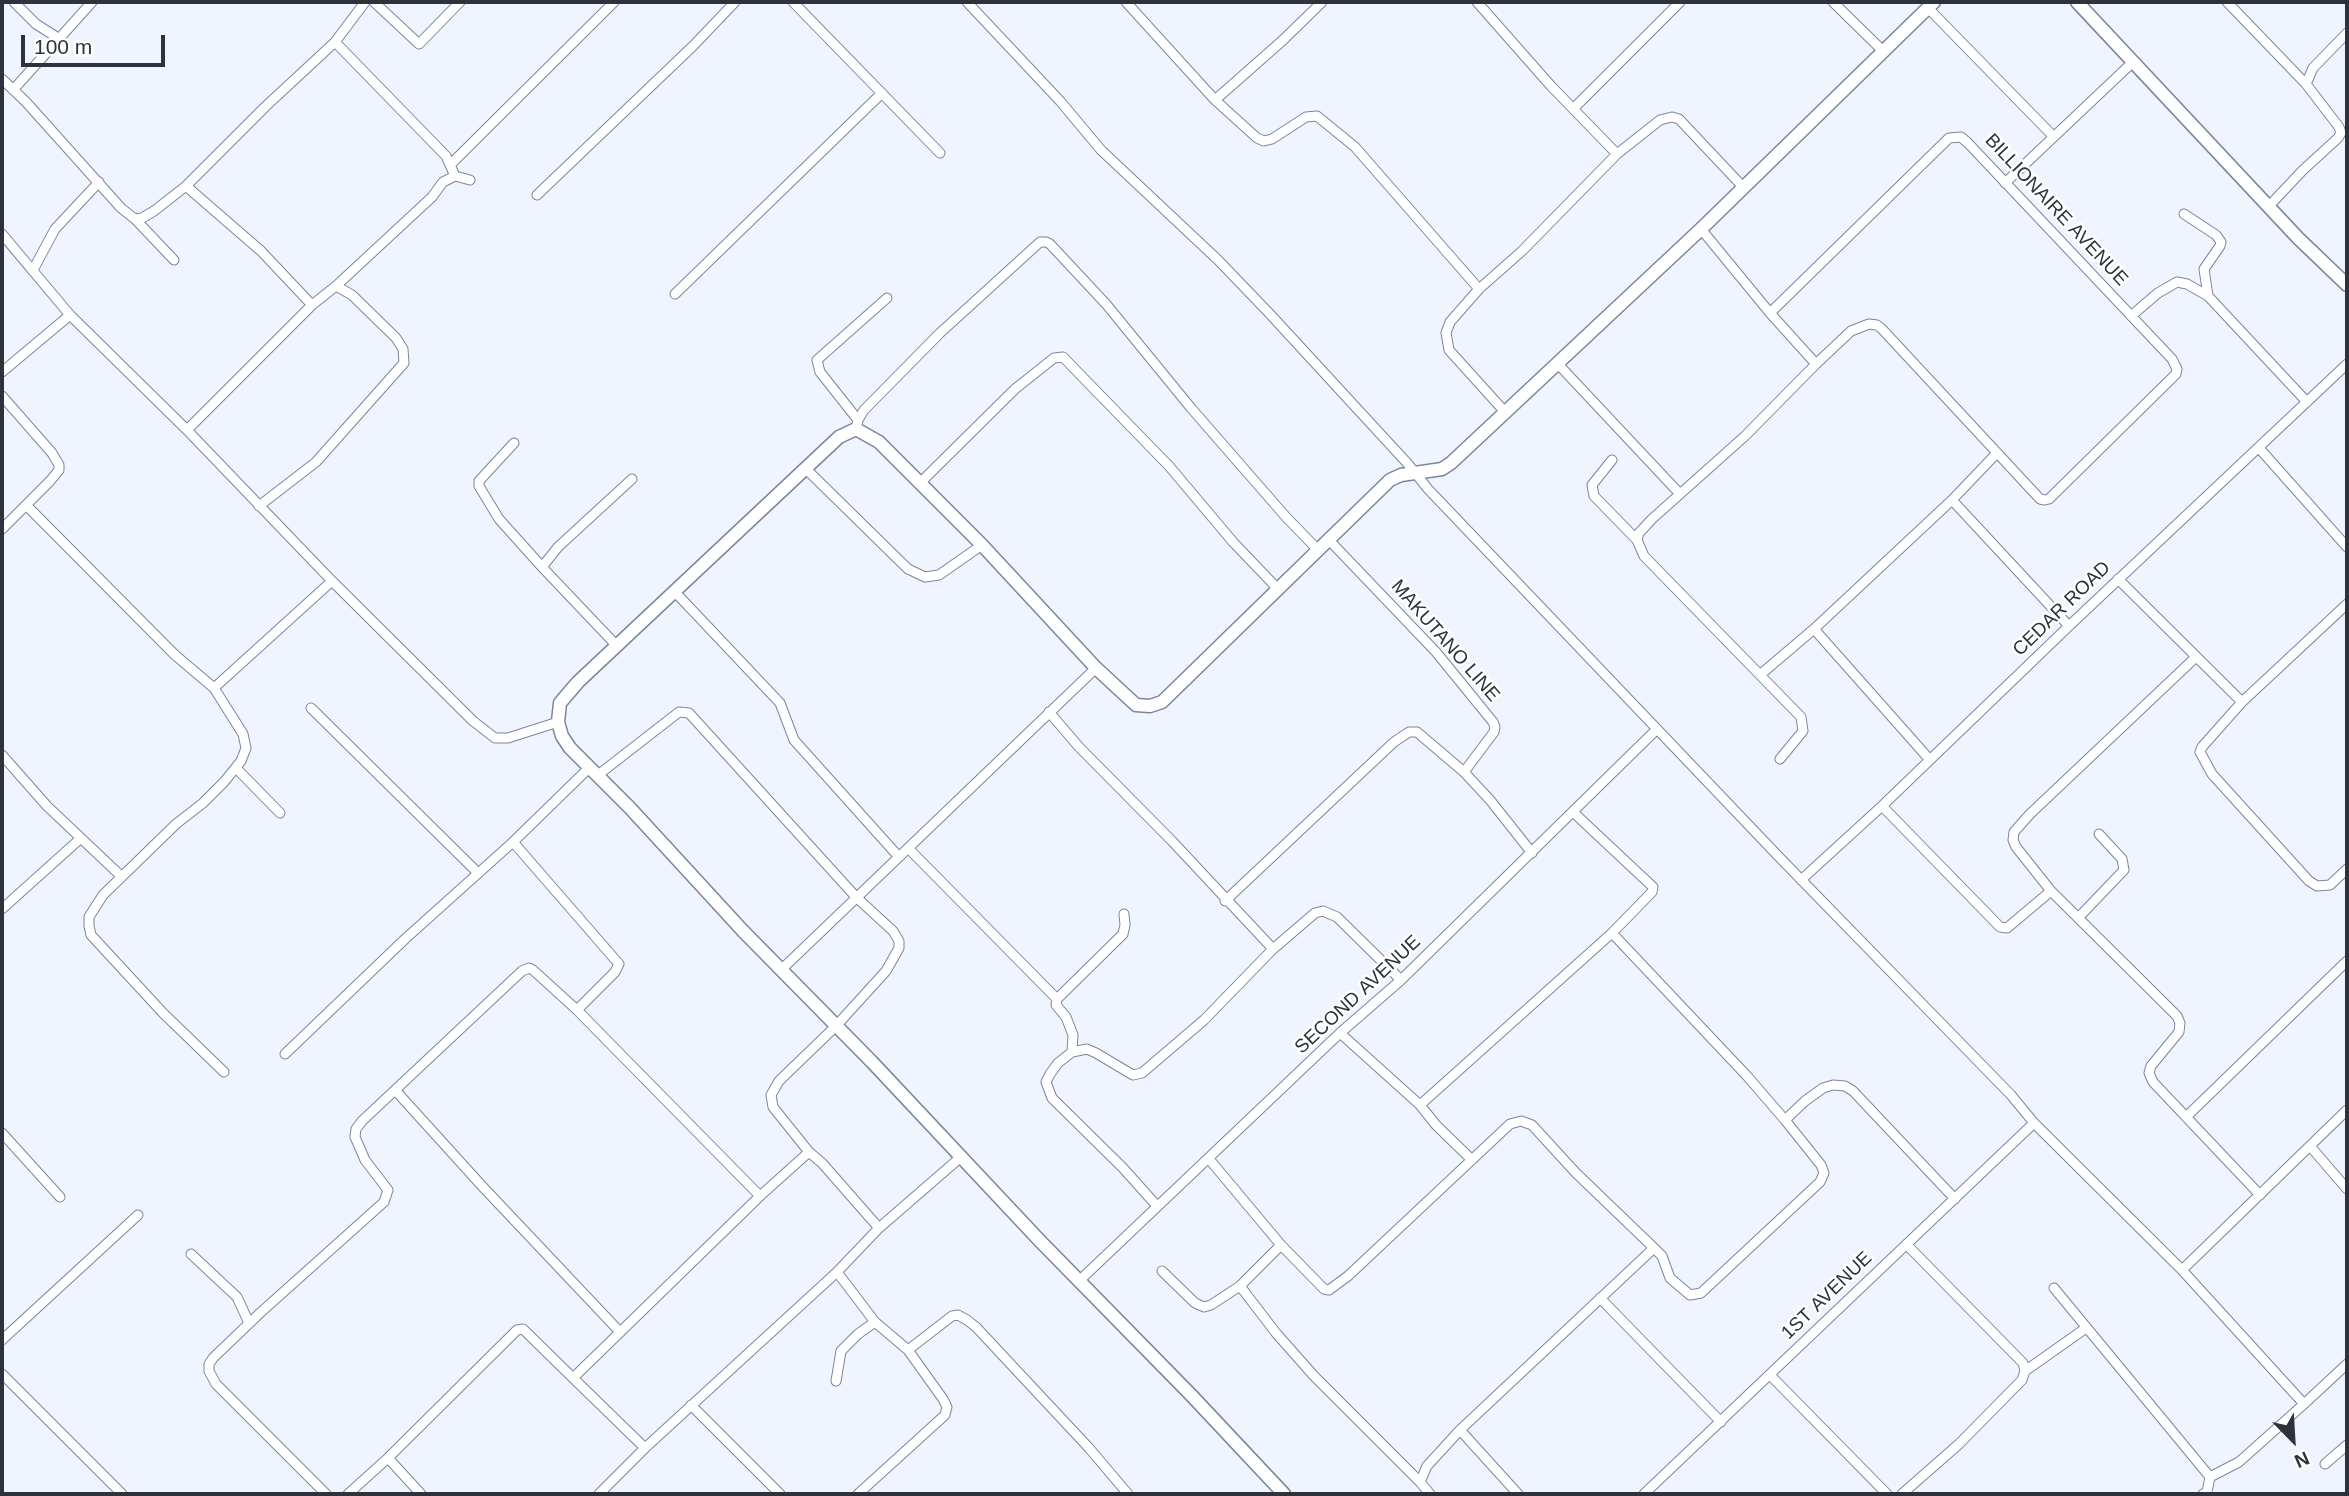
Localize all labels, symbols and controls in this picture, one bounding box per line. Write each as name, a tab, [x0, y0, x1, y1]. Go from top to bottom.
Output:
scale bar	[24, 21, 168, 65]
text: 100 m	[34, 35, 92, 58]
street label: BILLIONAIRE AVENUE	[1980, 129, 2132, 291]
street label: CEDAR ROAD	[2009, 557, 2115, 661]
street label: MAKUTANO LINE	[1386, 575, 1504, 707]
street label: SECOND AVENUE	[1291, 931, 1425, 1059]
street label: 1ST AVENUE	[1777, 1247, 1877, 1345]
north arrow	[2258, 1405, 2328, 1475]
text: N	[2291, 1447, 2312, 1472]

